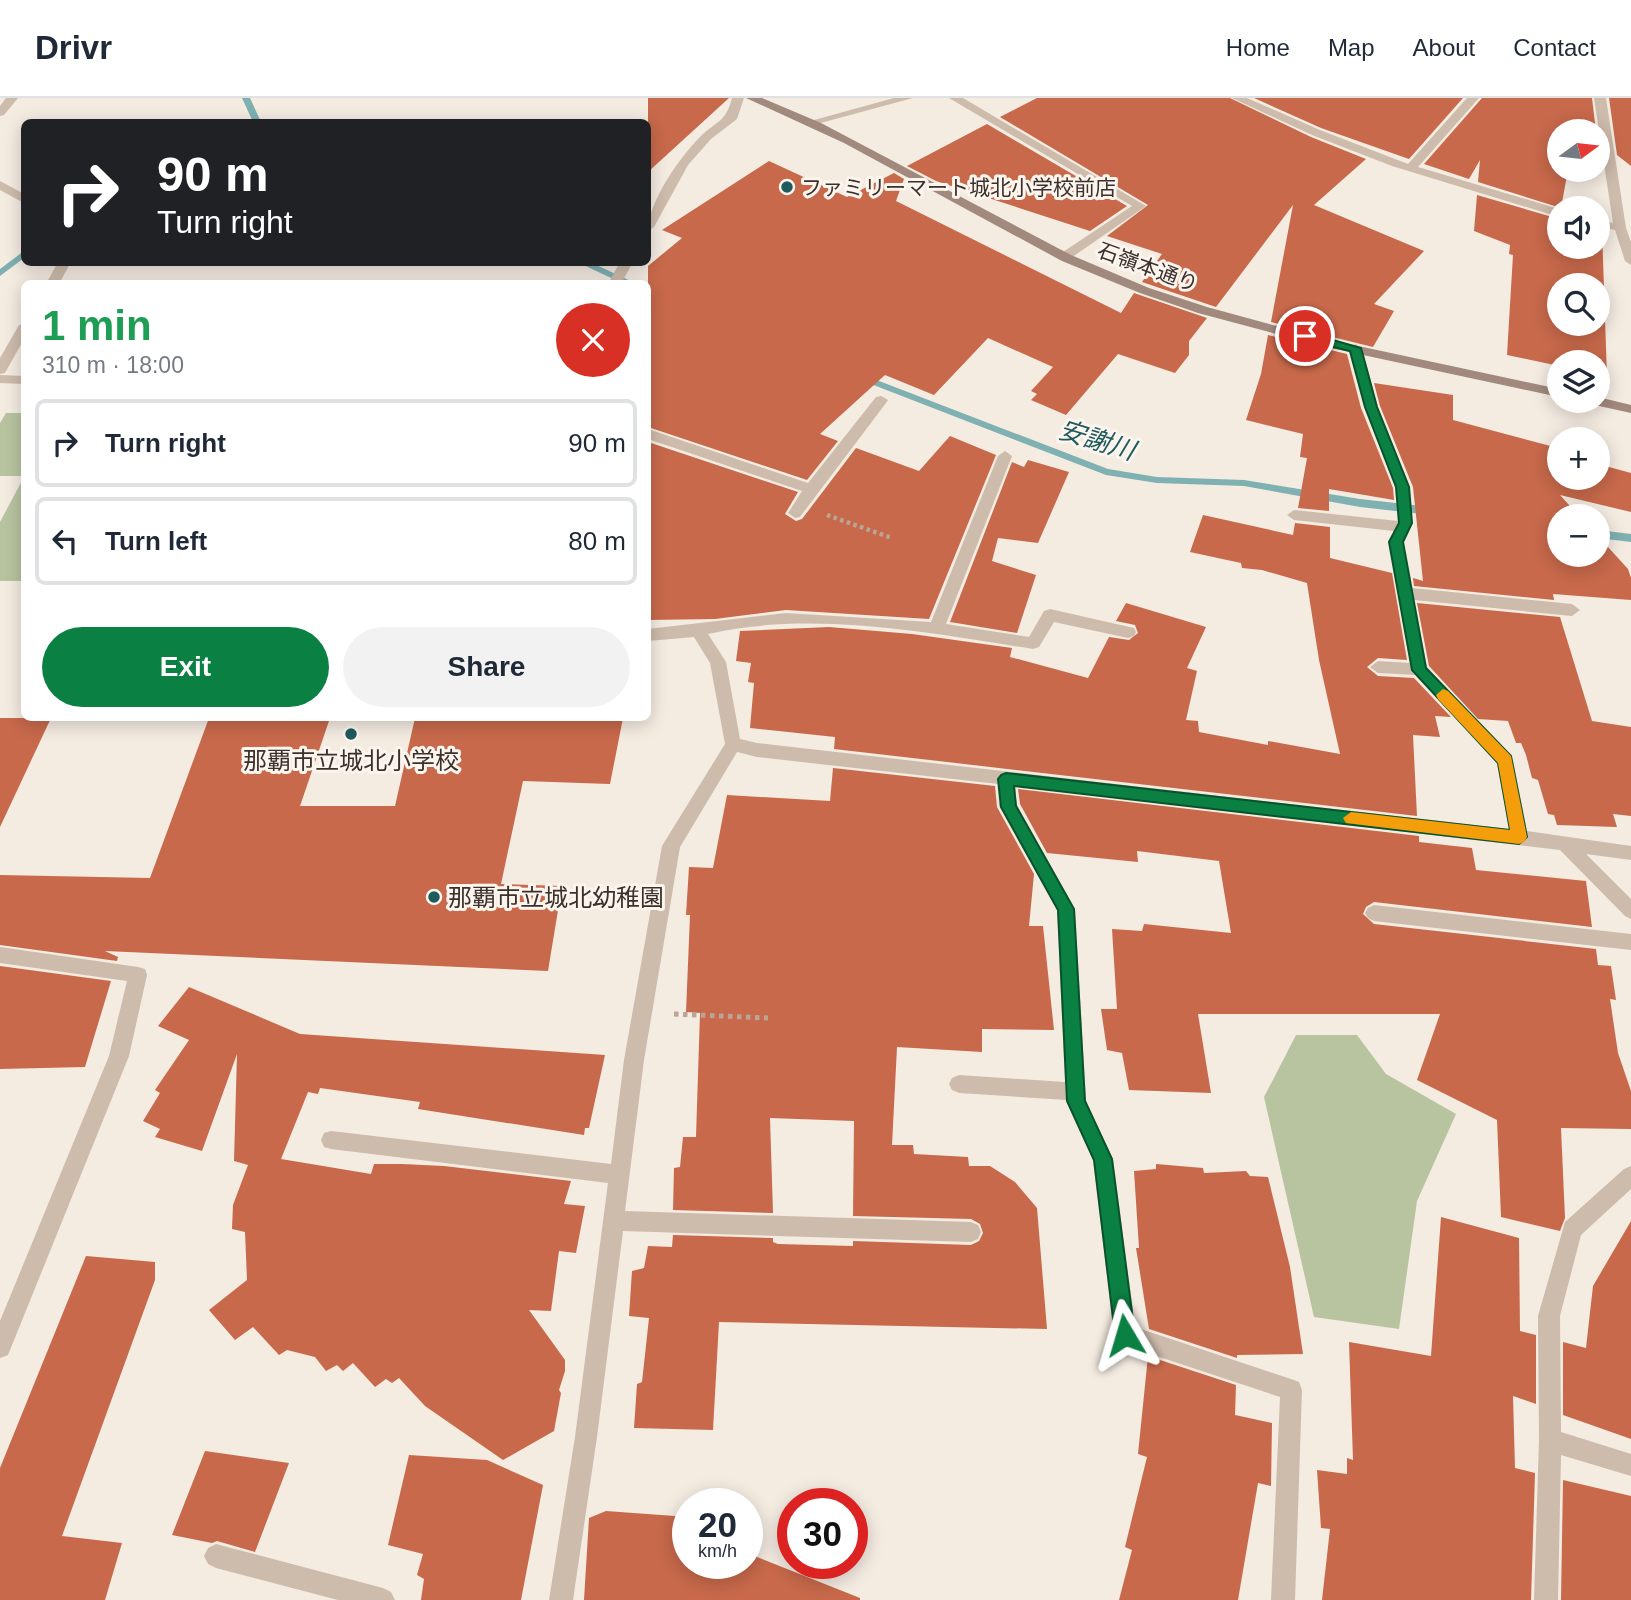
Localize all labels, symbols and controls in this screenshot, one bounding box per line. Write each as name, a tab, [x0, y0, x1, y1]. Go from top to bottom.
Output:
text: Drivr	[35, 29, 112, 66]
text: Home	[1226, 34, 1290, 61]
text: Map	[1328, 34, 1375, 61]
text: About	[1413, 34, 1475, 61]
text: Contact	[1513, 34, 1596, 61]
north arrow	[1547, 119, 1610, 182]
map controls	[1547, 119, 1610, 567]
icon: right	[42, 147, 133, 238]
text: 90 m	[157, 147, 269, 201]
place label: ファミリーマート城北小学校前店	[801, 176, 1116, 199]
marker: ファミリーマート城北小学校前店	[779, 179, 795, 195]
button: sound	[1547, 196, 1610, 259]
text: Turn right	[157, 204, 293, 240]
street label: 石嶺本通り	[1095, 238, 1201, 296]
button: search	[1547, 273, 1610, 336]
text: 1 min	[42, 302, 152, 349]
button: close	[556, 303, 630, 377]
pin	[1275, 306, 1335, 366]
icon: arrive	[1286, 317, 1324, 355]
button: layers	[1547, 350, 1610, 413]
text: 310 m · 18:00	[42, 352, 184, 378]
water label: 安謝川	[1055, 414, 1142, 467]
icon: right	[46, 424, 84, 462]
button: +	[1547, 427, 1610, 490]
text: Turn right	[105, 428, 226, 458]
text: 90 m	[568, 428, 626, 458]
button: −	[1547, 504, 1610, 567]
icon: left	[46, 522, 84, 560]
text: Turn left	[105, 526, 207, 556]
text: 80 m	[568, 526, 626, 556]
button: Exit	[42, 627, 329, 707]
button: Share	[343, 627, 630, 707]
marker: 那覇市立城北小学校	[343, 726, 359, 742]
place label: 那覇市立城北小学校	[243, 747, 459, 774]
place label: 那覇市立城北幼稚園	[448, 884, 664, 911]
marker: 那覇市立城北幼稚園	[426, 889, 442, 905]
position arrow	[1088, 1298, 1162, 1372]
speed limit sign: 30	[777, 1488, 868, 1579]
text: 20	[698, 1505, 737, 1544]
text: km/h	[698, 1541, 737, 1561]

